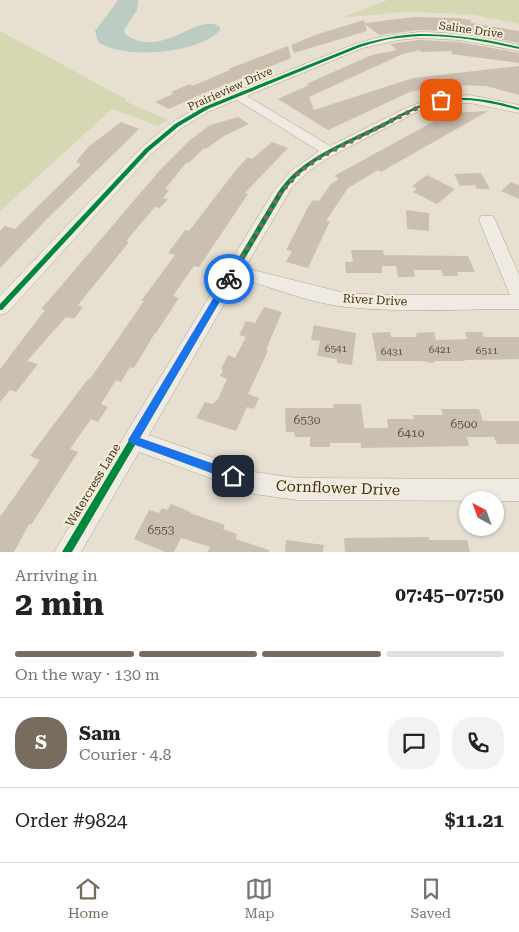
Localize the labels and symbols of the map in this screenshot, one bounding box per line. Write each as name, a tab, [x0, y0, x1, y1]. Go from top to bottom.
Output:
street label: Saline Drive	[438, 19, 504, 41]
street label: Prairieview Drive	[186, 64, 274, 114]
pin	[420, 79, 462, 121]
courier	[204, 254, 254, 304]
street label: River Drive	[342, 291, 408, 309]
house number: 6541	[325, 343, 348, 354]
house number: 6421	[429, 344, 452, 355]
house number: 6511	[476, 345, 499, 356]
house number: 6431	[381, 346, 404, 357]
house number: 6530	[294, 413, 321, 427]
house number: 6500	[451, 417, 478, 431]
house number: 6410	[398, 426, 425, 440]
street label: Watercress Lane	[63, 440, 124, 529]
pin	[212, 455, 254, 497]
street label: Cornflower Drive	[276, 477, 400, 499]
north arrow	[459, 491, 504, 536]
house number: 6553	[148, 523, 175, 537]

